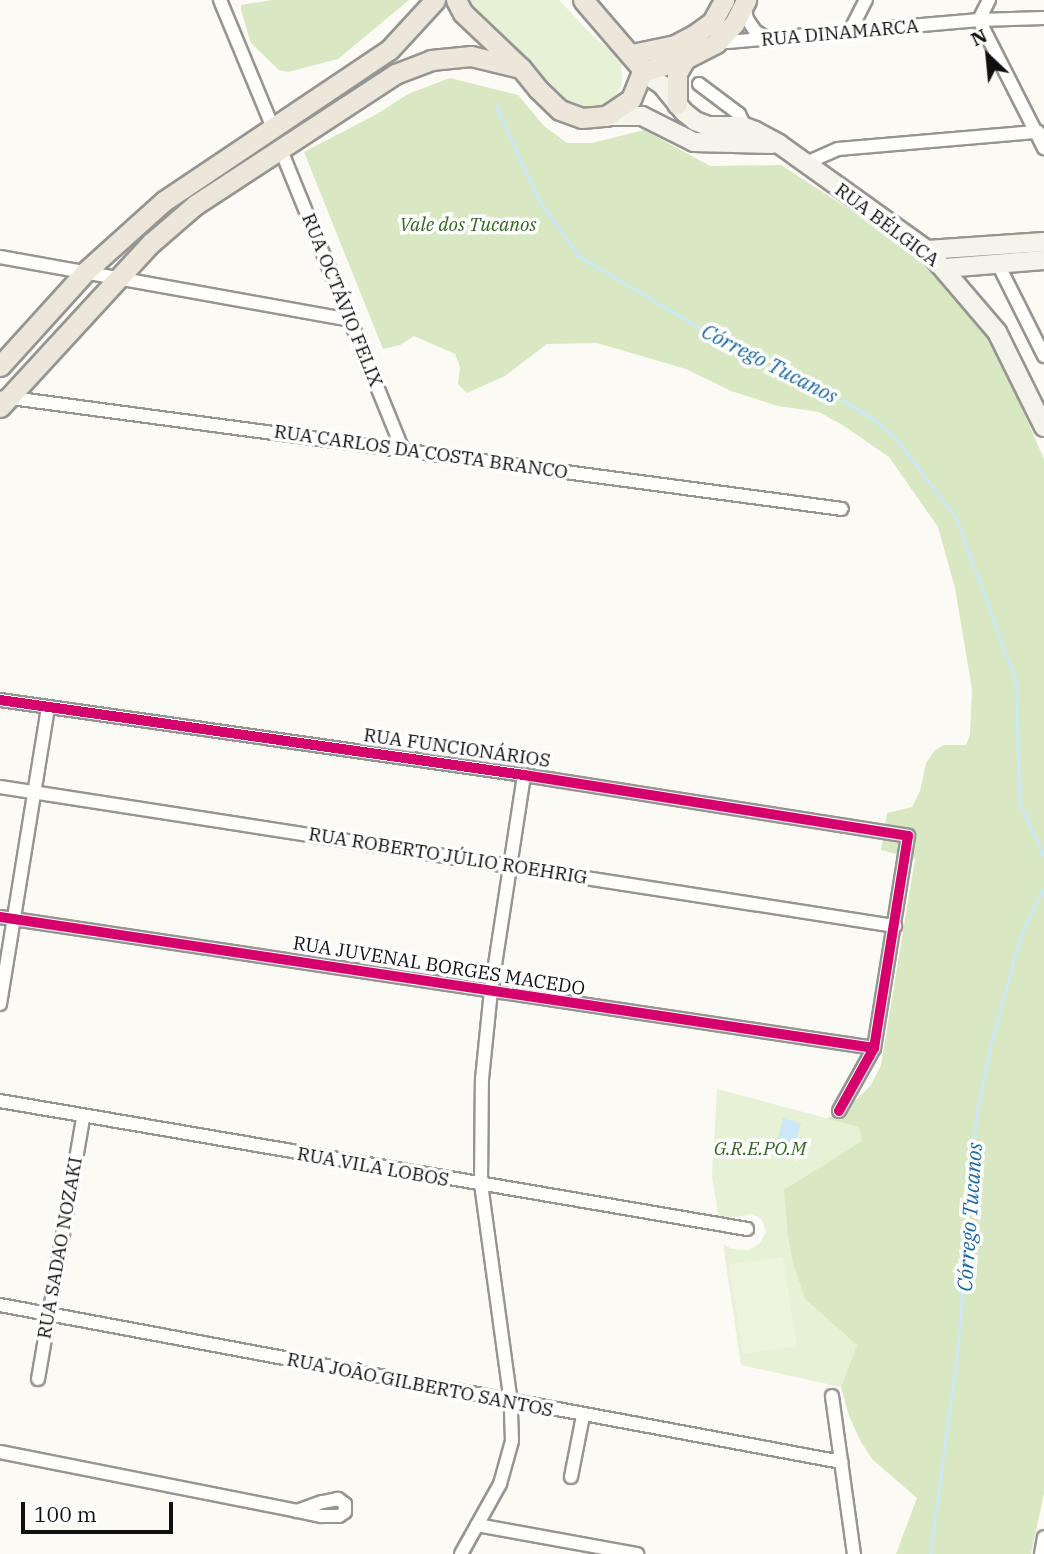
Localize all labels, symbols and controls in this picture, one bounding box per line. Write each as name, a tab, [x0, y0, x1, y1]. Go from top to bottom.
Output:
street label: RUA DINAMARCA	[760, 15, 920, 51]
north arrow	[953, 21, 1023, 91]
text: N	[967, 23, 991, 51]
street label: RUA BÉLGICA	[830, 178, 944, 272]
street label: RUA OCTÁVIO FELIX	[297, 210, 387, 390]
park label: Vale dos Tucanos	[399, 214, 537, 236]
water label: Córrego Tucanos	[698, 318, 842, 408]
street label: RUA CARLOS DA COSTA BRANCO	[273, 420, 569, 484]
street label: RUA FUNCIONÁRIOS	[362, 724, 552, 772]
street label: RUA ROBERTO JÚLIO ROEHRIG	[307, 823, 589, 889]
street label: RUA JUVENAL BORGES MACEDO	[291, 932, 587, 1000]
park label: G.R.E.PO.M	[714, 1138, 806, 1160]
street label: RUA VILA LOBOS	[295, 1142, 451, 1192]
water label: Córrego Tucanos	[951, 1142, 987, 1292]
street label: RUA SADAO NOZAKI	[33, 1155, 87, 1341]
street label: RUA JOÃO GILBERTO SANTOS	[285, 1348, 555, 1422]
scale bar	[24, 1488, 177, 1532]
text: 100 m	[34, 1500, 97, 1528]

